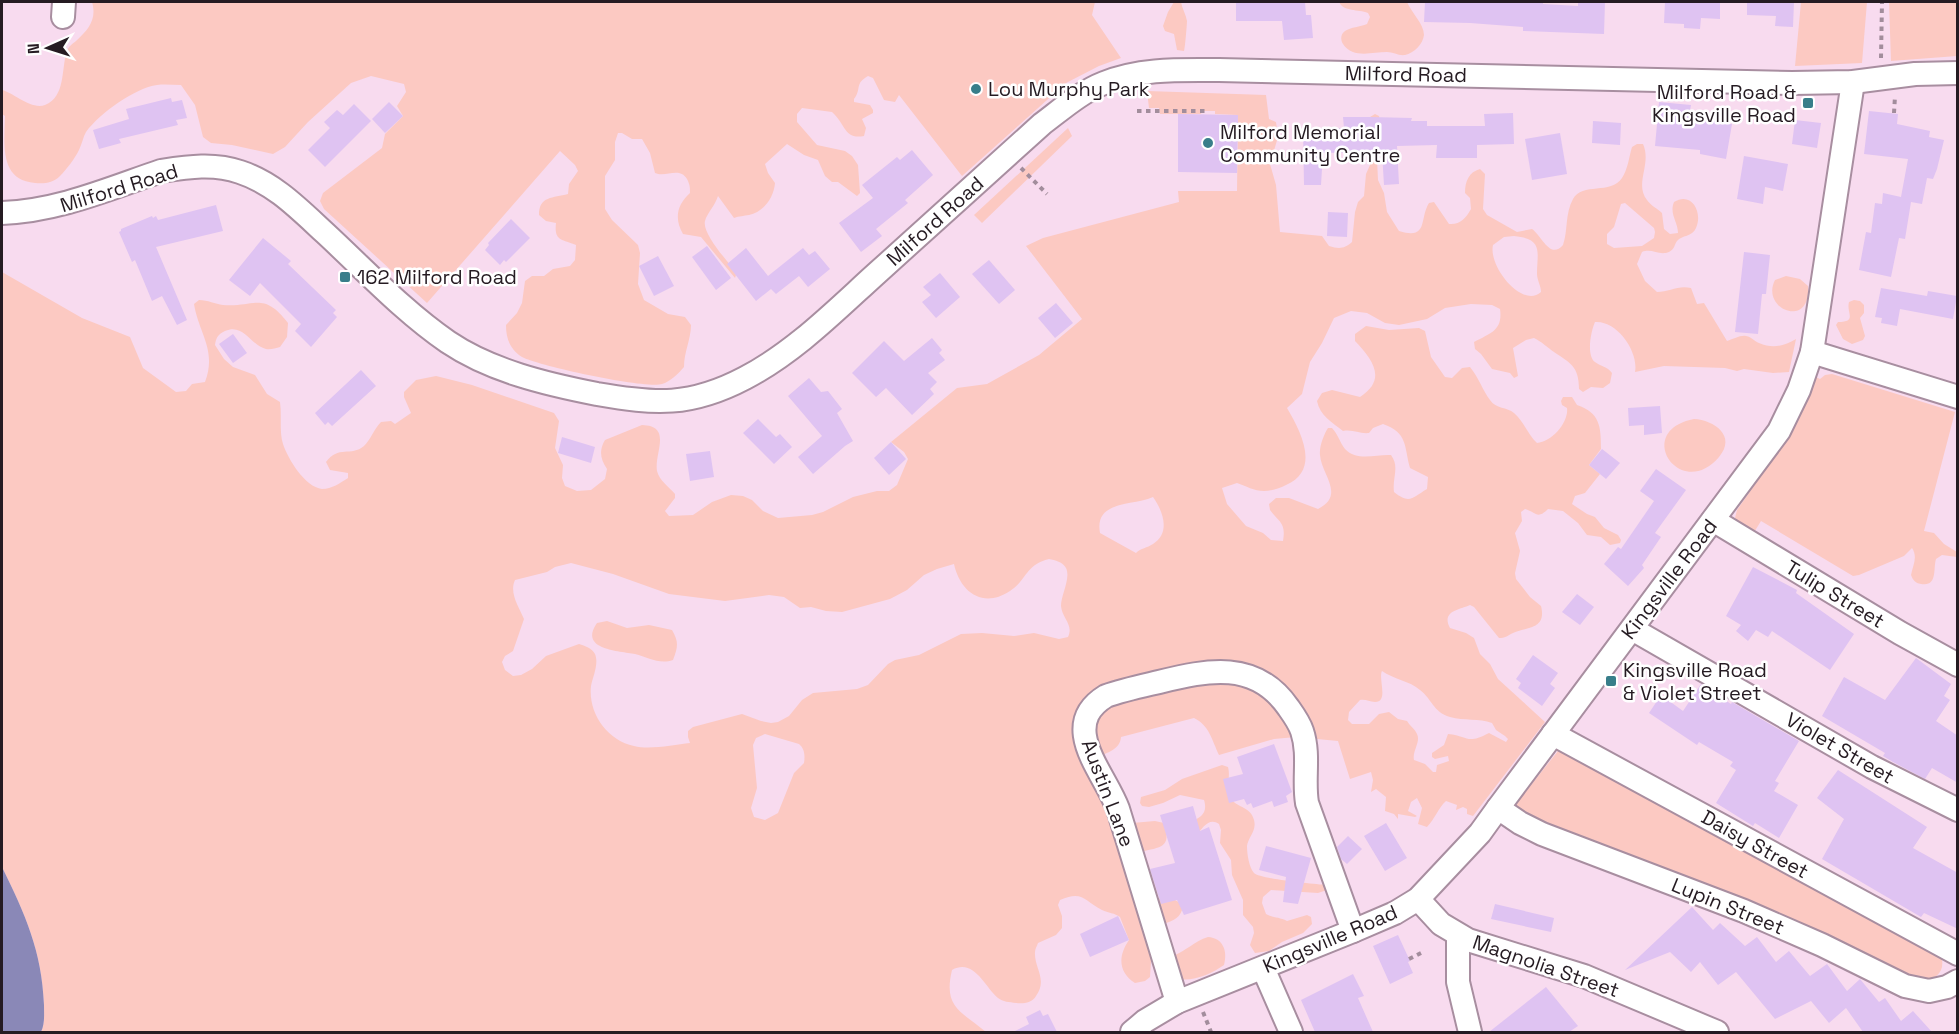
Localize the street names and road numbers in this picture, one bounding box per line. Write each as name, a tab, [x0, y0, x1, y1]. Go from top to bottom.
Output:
street label: Milford Road	[1345, 60, 1467, 88]
street label: Milford Road	[57, 158, 181, 218]
street label: Milford Road	[881, 170, 989, 272]
street label: Kingsville Road	[1615, 514, 1723, 644]
street label: Tulip Street	[1781, 554, 1889, 634]
street label: Violet Street	[1781, 706, 1899, 790]
street label: Austin Lane	[1076, 736, 1140, 850]
street label: Daisy Street	[1697, 804, 1813, 884]
street label: Lupin Street	[1668, 872, 1788, 940]
street label: Kingsville Road	[1259, 899, 1401, 979]
street label: Magnolia Street	[1469, 929, 1623, 1003]

